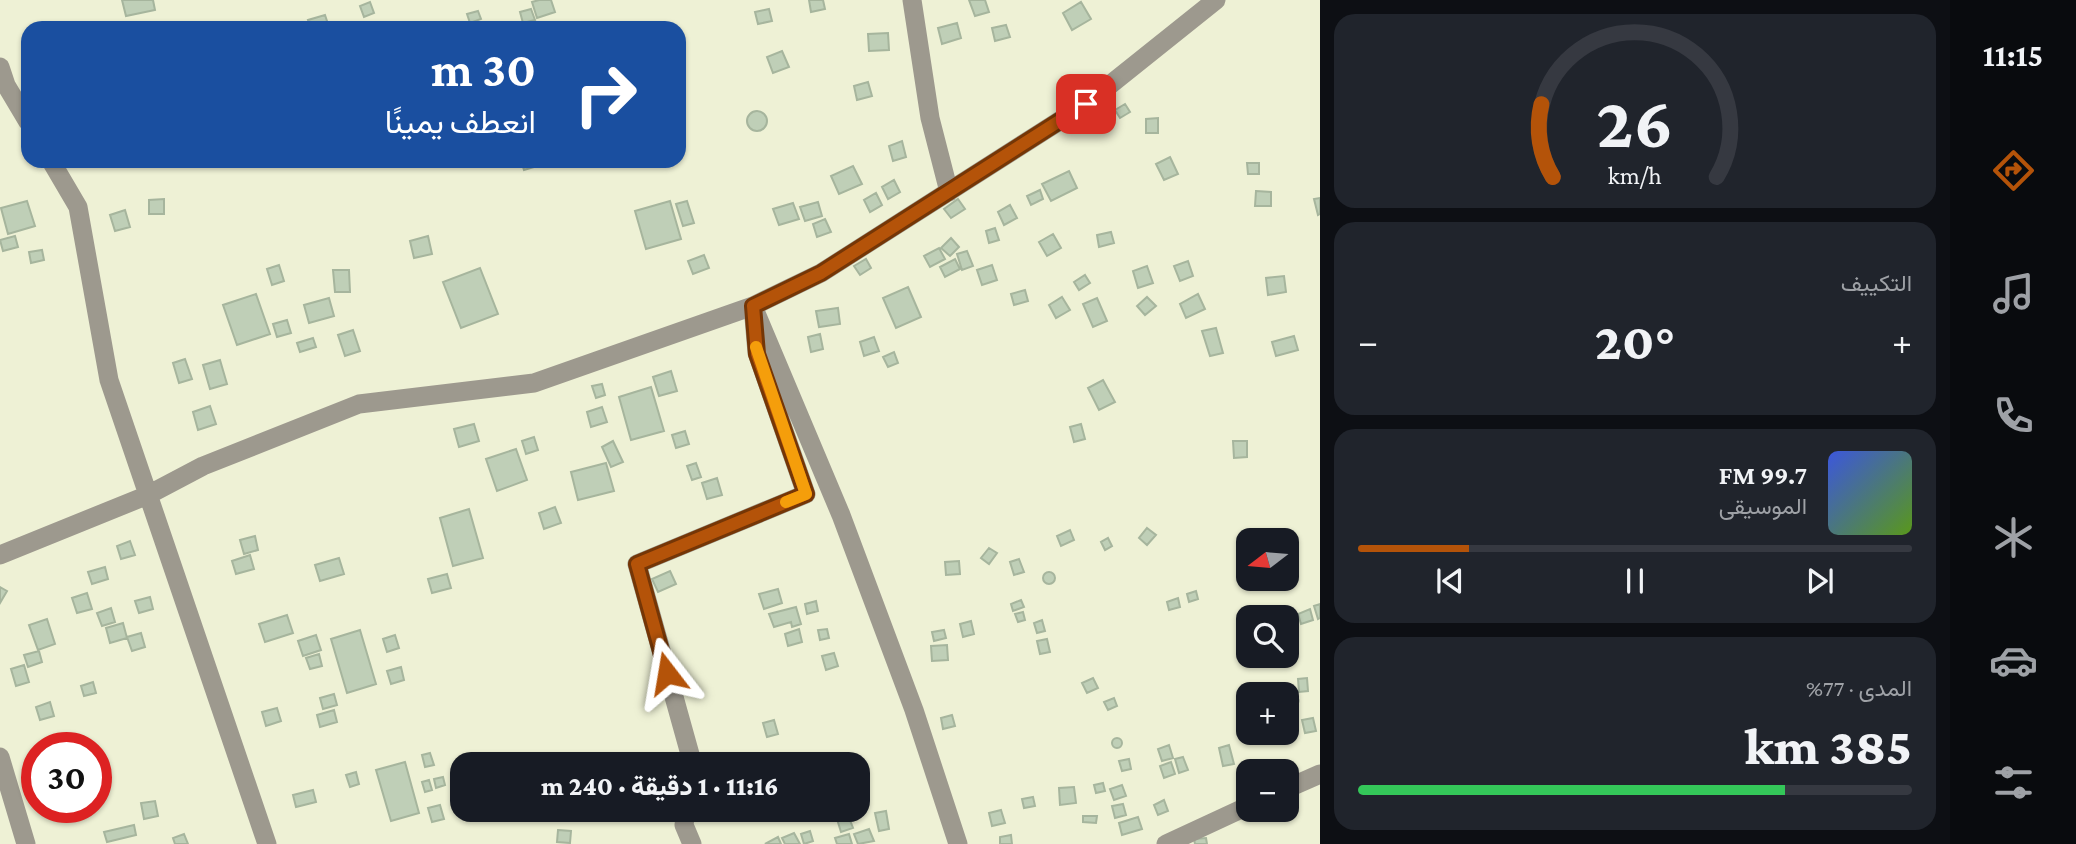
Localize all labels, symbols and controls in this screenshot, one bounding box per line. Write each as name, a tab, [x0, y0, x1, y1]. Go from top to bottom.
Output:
text: 11:15	[1983, 37, 2043, 73]
text: 30 m	[431, 42, 536, 97]
icon: right	[560, 49, 651, 140]
pin	[1056, 74, 1116, 134]
text: 26	[1597, 82, 1673, 163]
icon: arrive	[1067, 85, 1105, 123]
text: انعطف يمينًا	[385, 104, 536, 140]
icon: directions	[1989, 146, 2038, 195]
text: km/h	[1608, 162, 1662, 189]
icon: music	[1989, 269, 2038, 318]
text: التكييف	[1841, 270, 1912, 296]
text: 20°	[1595, 312, 1675, 370]
text: −	[1358, 320, 1378, 362]
text: +	[1892, 320, 1912, 362]
icon: phone	[1989, 391, 2038, 440]
text: 99.7 FM	[1719, 461, 1807, 490]
text: الموسيقى	[1719, 493, 1807, 519]
icon: climate	[1989, 513, 2038, 562]
north arrow	[1236, 528, 1298, 592]
map controls	[1236, 528, 1299, 822]
icon: previous	[1431, 562, 1469, 600]
icon: pause	[1616, 562, 1654, 600]
icon: next	[1801, 562, 1839, 600]
button: search	[1236, 605, 1299, 668]
position arrow	[630, 636, 704, 710]
icon: car	[1989, 636, 2038, 685]
text: المدى · 77%	[1806, 675, 1912, 701]
button: +	[1236, 682, 1299, 745]
text: 385 km	[1745, 717, 1912, 775]
speed limit sign: 30	[21, 732, 112, 823]
icon: filters	[1989, 758, 2038, 807]
button: −	[1236, 759, 1299, 822]
text: 11:16 · 1 دقيقة · 240 m	[541, 772, 779, 801]

